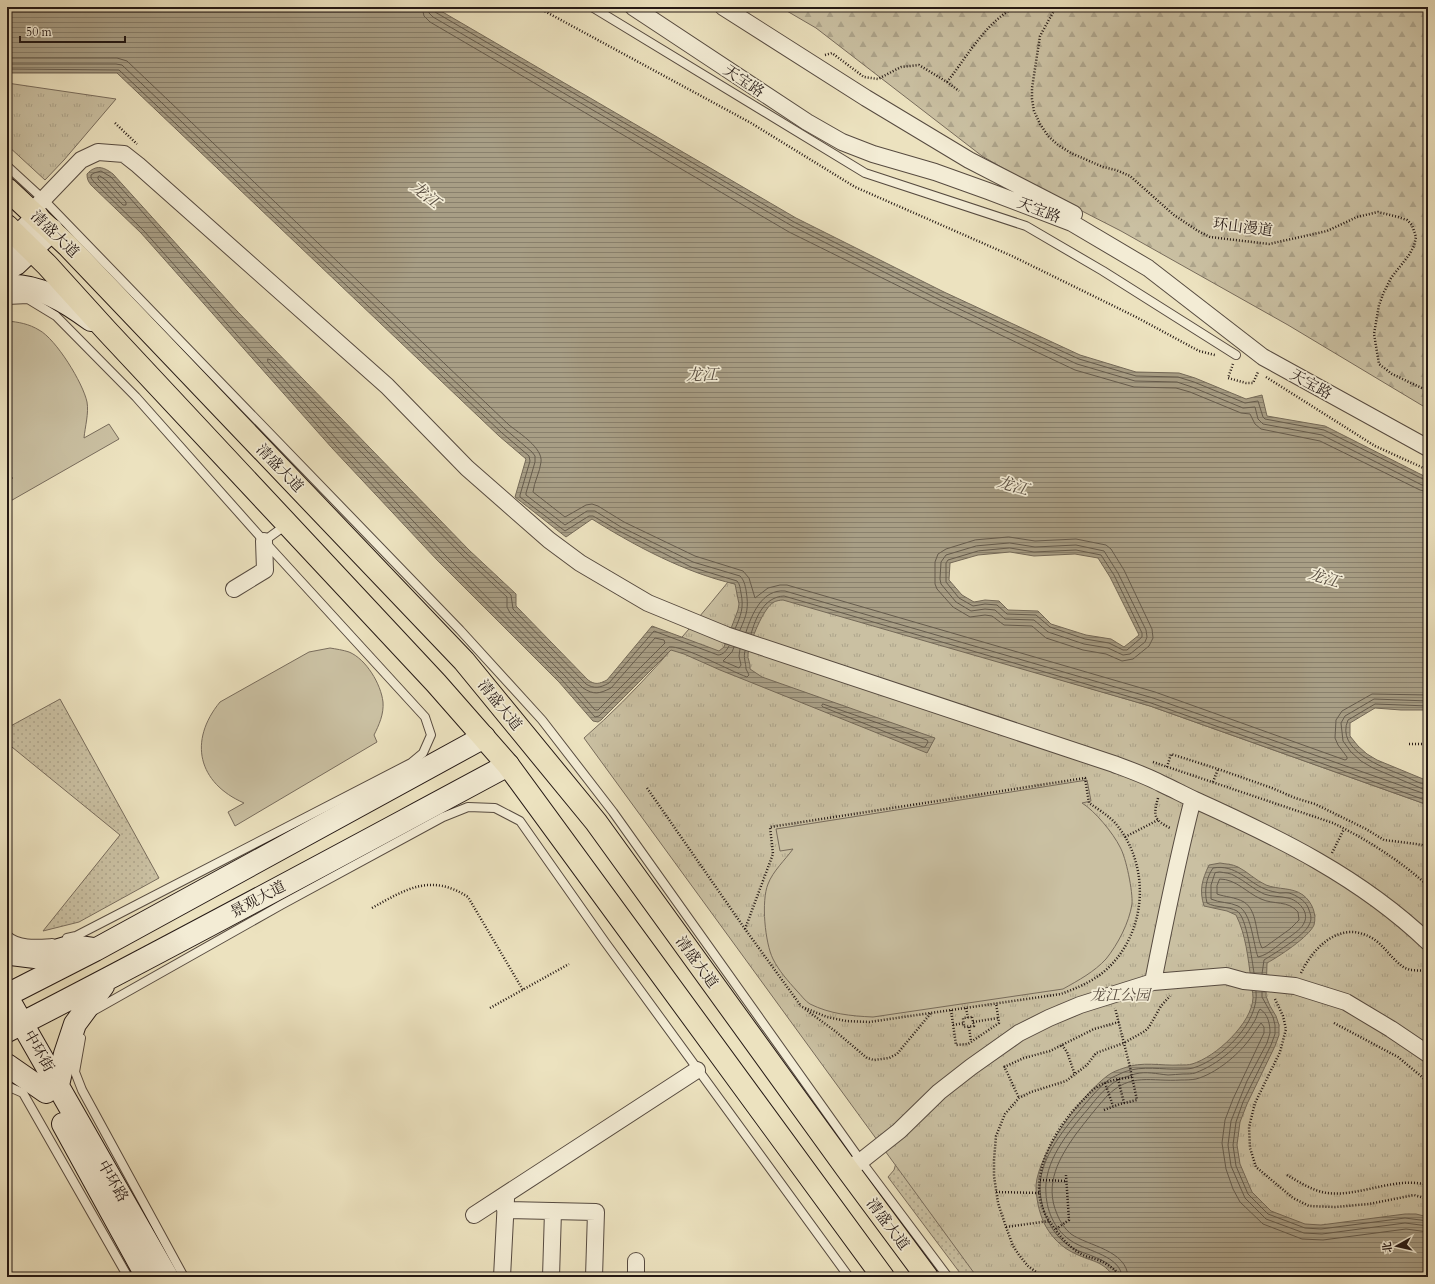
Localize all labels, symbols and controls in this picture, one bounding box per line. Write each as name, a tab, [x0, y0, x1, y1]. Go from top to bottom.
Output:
scale bar	[20, 18, 125, 44]
text: 50 m	[26, 24, 53, 40]
street label: 天宝路	[720, 60, 768, 102]
water label: 龙江	[406, 176, 446, 215]
street label: 天宝路	[1014, 193, 1064, 227]
street label: 清盛大道	[26, 206, 84, 262]
street label: 环山漫道	[1212, 213, 1274, 241]
water label: 龙江	[686, 364, 720, 386]
street label: 天宝路	[1286, 364, 1336, 404]
street label: 清盛大道	[252, 439, 308, 497]
water label: 龙江	[994, 471, 1033, 501]
water label: 龙江	[1305, 563, 1344, 594]
street label: 清盛大道	[473, 675, 527, 735]
street label: 景观大道	[227, 876, 289, 922]
street label: 清盛大道	[671, 932, 723, 992]
park label: 龙江公园	[1090, 985, 1152, 1005]
street label: 中环街	[19, 1027, 59, 1075]
street label: 中环路	[93, 1157, 133, 1205]
street label: 清盛大道	[862, 1194, 914, 1254]
north arrow	[1377, 1226, 1417, 1266]
text: 北	[1379, 1241, 1396, 1254]

